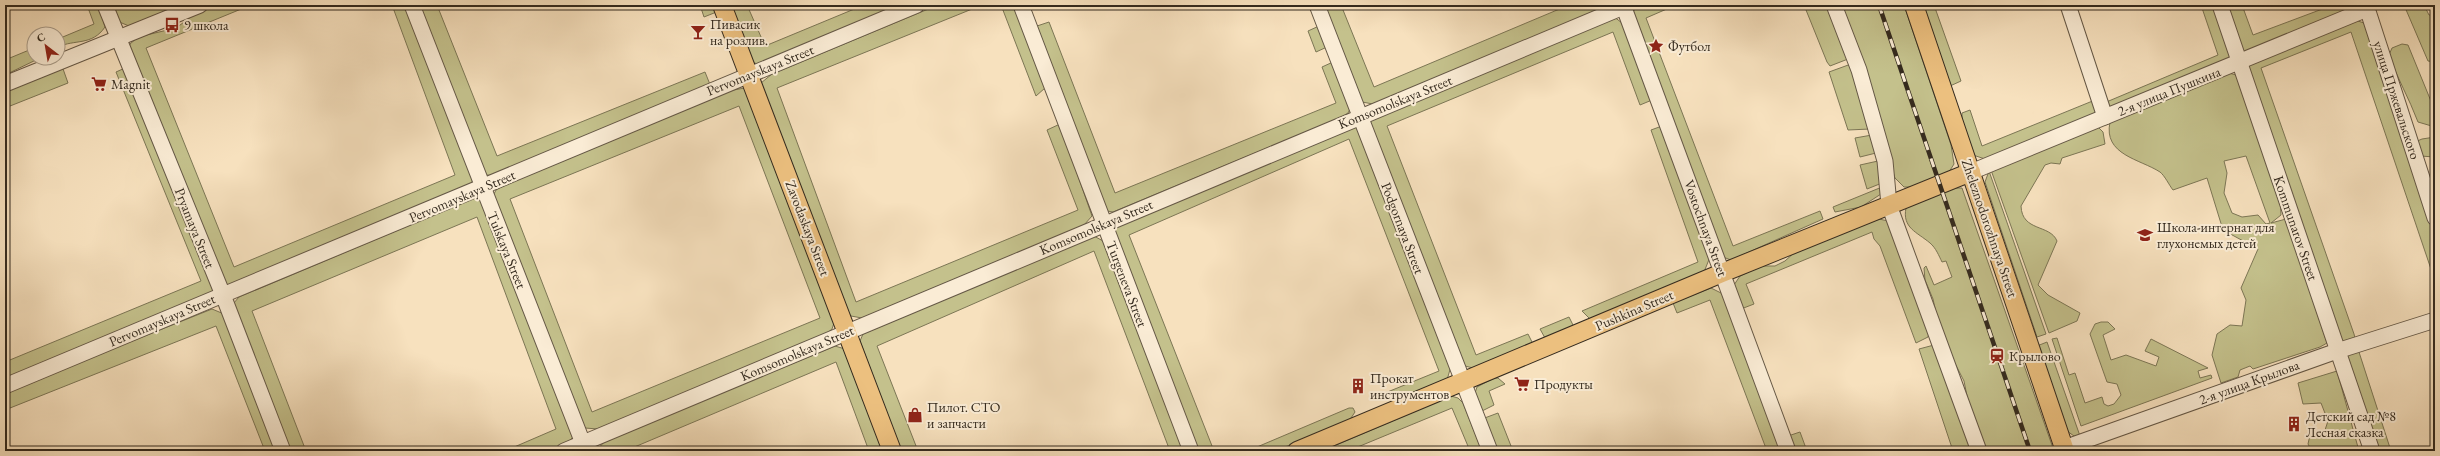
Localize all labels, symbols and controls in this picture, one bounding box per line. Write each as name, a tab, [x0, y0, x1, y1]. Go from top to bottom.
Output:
place label: Пивасик на розлив.	[710, 15, 768, 49]
bus stop icon: 9 школа	[163, 16, 181, 34]
place label: 9 школа	[184, 16, 229, 34]
bar icon: Пивасик на розлив.	[689, 23, 707, 41]
north arrow	[26, 26, 66, 66]
text: С	[34, 29, 48, 45]
place icon: Футбол	[1647, 37, 1665, 55]
place label: Футбол	[1668, 37, 1711, 55]
street label: улица Пржевальского	[2369, 38, 2425, 162]
street label: Pervomayskaya Street	[704, 40, 817, 100]
street label: 2-я улица Пушкина	[2115, 62, 2224, 120]
street label: Komsomolskaya Street	[1335, 71, 1455, 133]
supermarket icon: Magnit	[90, 75, 108, 93]
place label: Magnit	[111, 75, 151, 93]
street label: Zheleznodorozhnaya Street	[1958, 156, 2022, 300]
street label: Pervomayskaya Street	[406, 165, 519, 227]
street label: Kommunarov Street	[2270, 173, 2323, 283]
street label: Vostochnaya Street	[1680, 177, 1732, 279]
street label: Zavodaskaya Street	[782, 178, 835, 279]
street label: Podgornaya Street	[1377, 180, 1429, 277]
street label: Pryamaya Street	[171, 185, 220, 271]
street label: Komsomolskaya Street	[1037, 195, 1156, 259]
street label: Tulskaya Street	[483, 209, 531, 292]
place label: Школа-интернат для глухонемых детей	[2157, 218, 2275, 252]
school or university icon: Школа-интернат для глухонемых детей	[2136, 226, 2154, 244]
street label: Turgeneva Street	[1102, 238, 1152, 330]
street label: Pushkina Street	[1592, 285, 1676, 335]
street label: Pervomayskaya Street	[106, 289, 219, 351]
street label: Komsomolskaya Street	[738, 321, 857, 385]
station icon: Крылово	[1988, 347, 2006, 365]
place label: Крылово	[2009, 347, 2061, 365]
street label: 2-я улица Крылова	[2196, 355, 2302, 408]
place label: Прокат инструментов	[1370, 369, 1449, 403]
supermarket icon: Продукты	[1513, 375, 1531, 393]
place label: Продукты	[1534, 375, 1593, 393]
building icon: Прокат инструментов	[1349, 377, 1367, 395]
place label: Пилот. СТО и запчасти	[927, 398, 1001, 432]
shop icon: Пилот. СТО и запчасти	[906, 406, 924, 424]
place label: Детский сад №8 Лесная сказка	[2306, 407, 2396, 441]
building icon: Детский сад №8 Лесная сказка	[2285, 415, 2303, 433]

